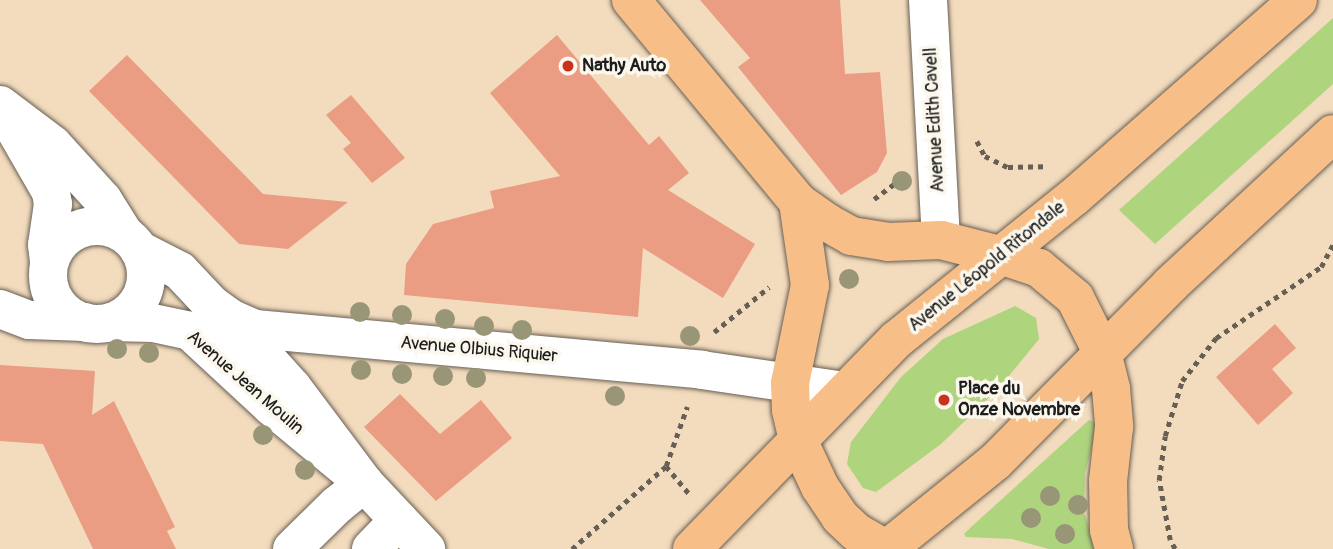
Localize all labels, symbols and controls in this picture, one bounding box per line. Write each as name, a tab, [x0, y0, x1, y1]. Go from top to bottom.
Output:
street label: Avenue Edith Cavell	[920, 47, 950, 193]
place label: Nathy Auto	[582, 55, 666, 77]
marker: Nathy Auto	[560, 58, 576, 74]
street label: Avenue Léopold Ritondale	[904, 197, 1070, 337]
street label: Avenue Jean Moulin	[182, 326, 308, 440]
street label: Avenue Olbius Riquier	[400, 332, 558, 368]
place label: Place du Onze Novembre	[958, 379, 1080, 422]
marker: Place du Onze Novembre	[936, 392, 952, 408]

